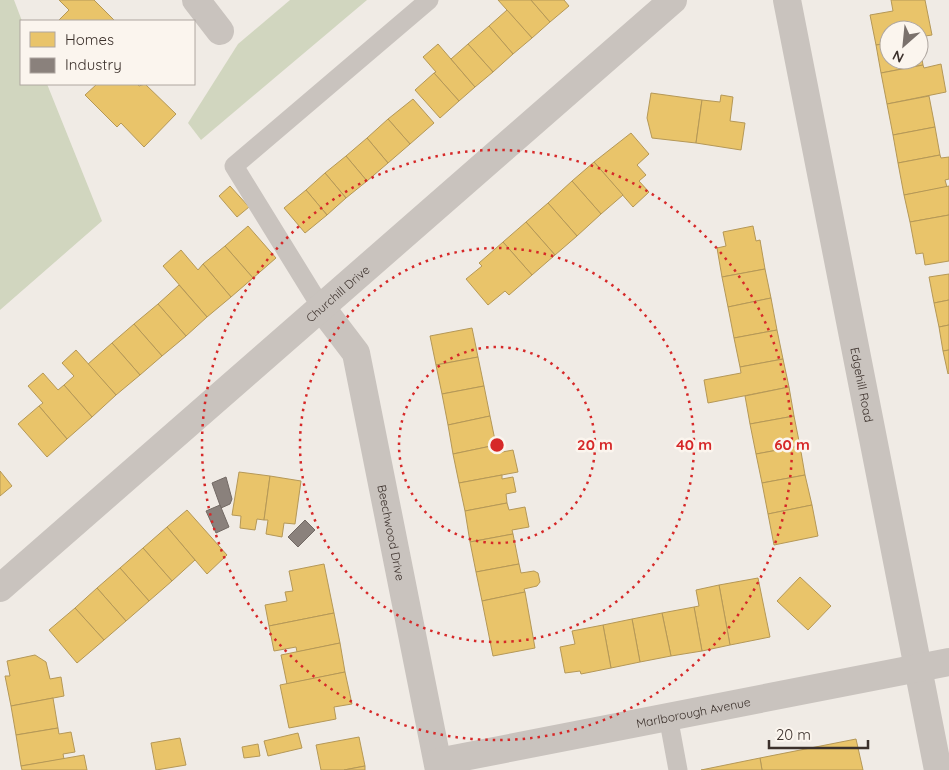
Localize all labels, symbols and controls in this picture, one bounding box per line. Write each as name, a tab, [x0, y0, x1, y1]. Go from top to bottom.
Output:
legend	[20, 20, 195, 85]
north arrow	[879, 20, 929, 70]
text: Homes	[65, 30, 114, 49]
text: N	[889, 46, 907, 67]
text: Industry	[65, 55, 122, 74]
street label: Churchill Drive	[303, 261, 372, 325]
street label: Edgehill Road	[848, 346, 877, 423]
text: 20 m	[577, 435, 613, 454]
text: 40 m	[676, 435, 712, 454]
text: 60 m	[774, 435, 810, 454]
centre of rings	[488, 436, 506, 454]
street label: Beechwood Drive	[375, 483, 409, 582]
street label: Marlborough Avenue	[635, 694, 752, 731]
scale bar	[769, 718, 868, 750]
text: 20 m	[776, 725, 811, 744]

